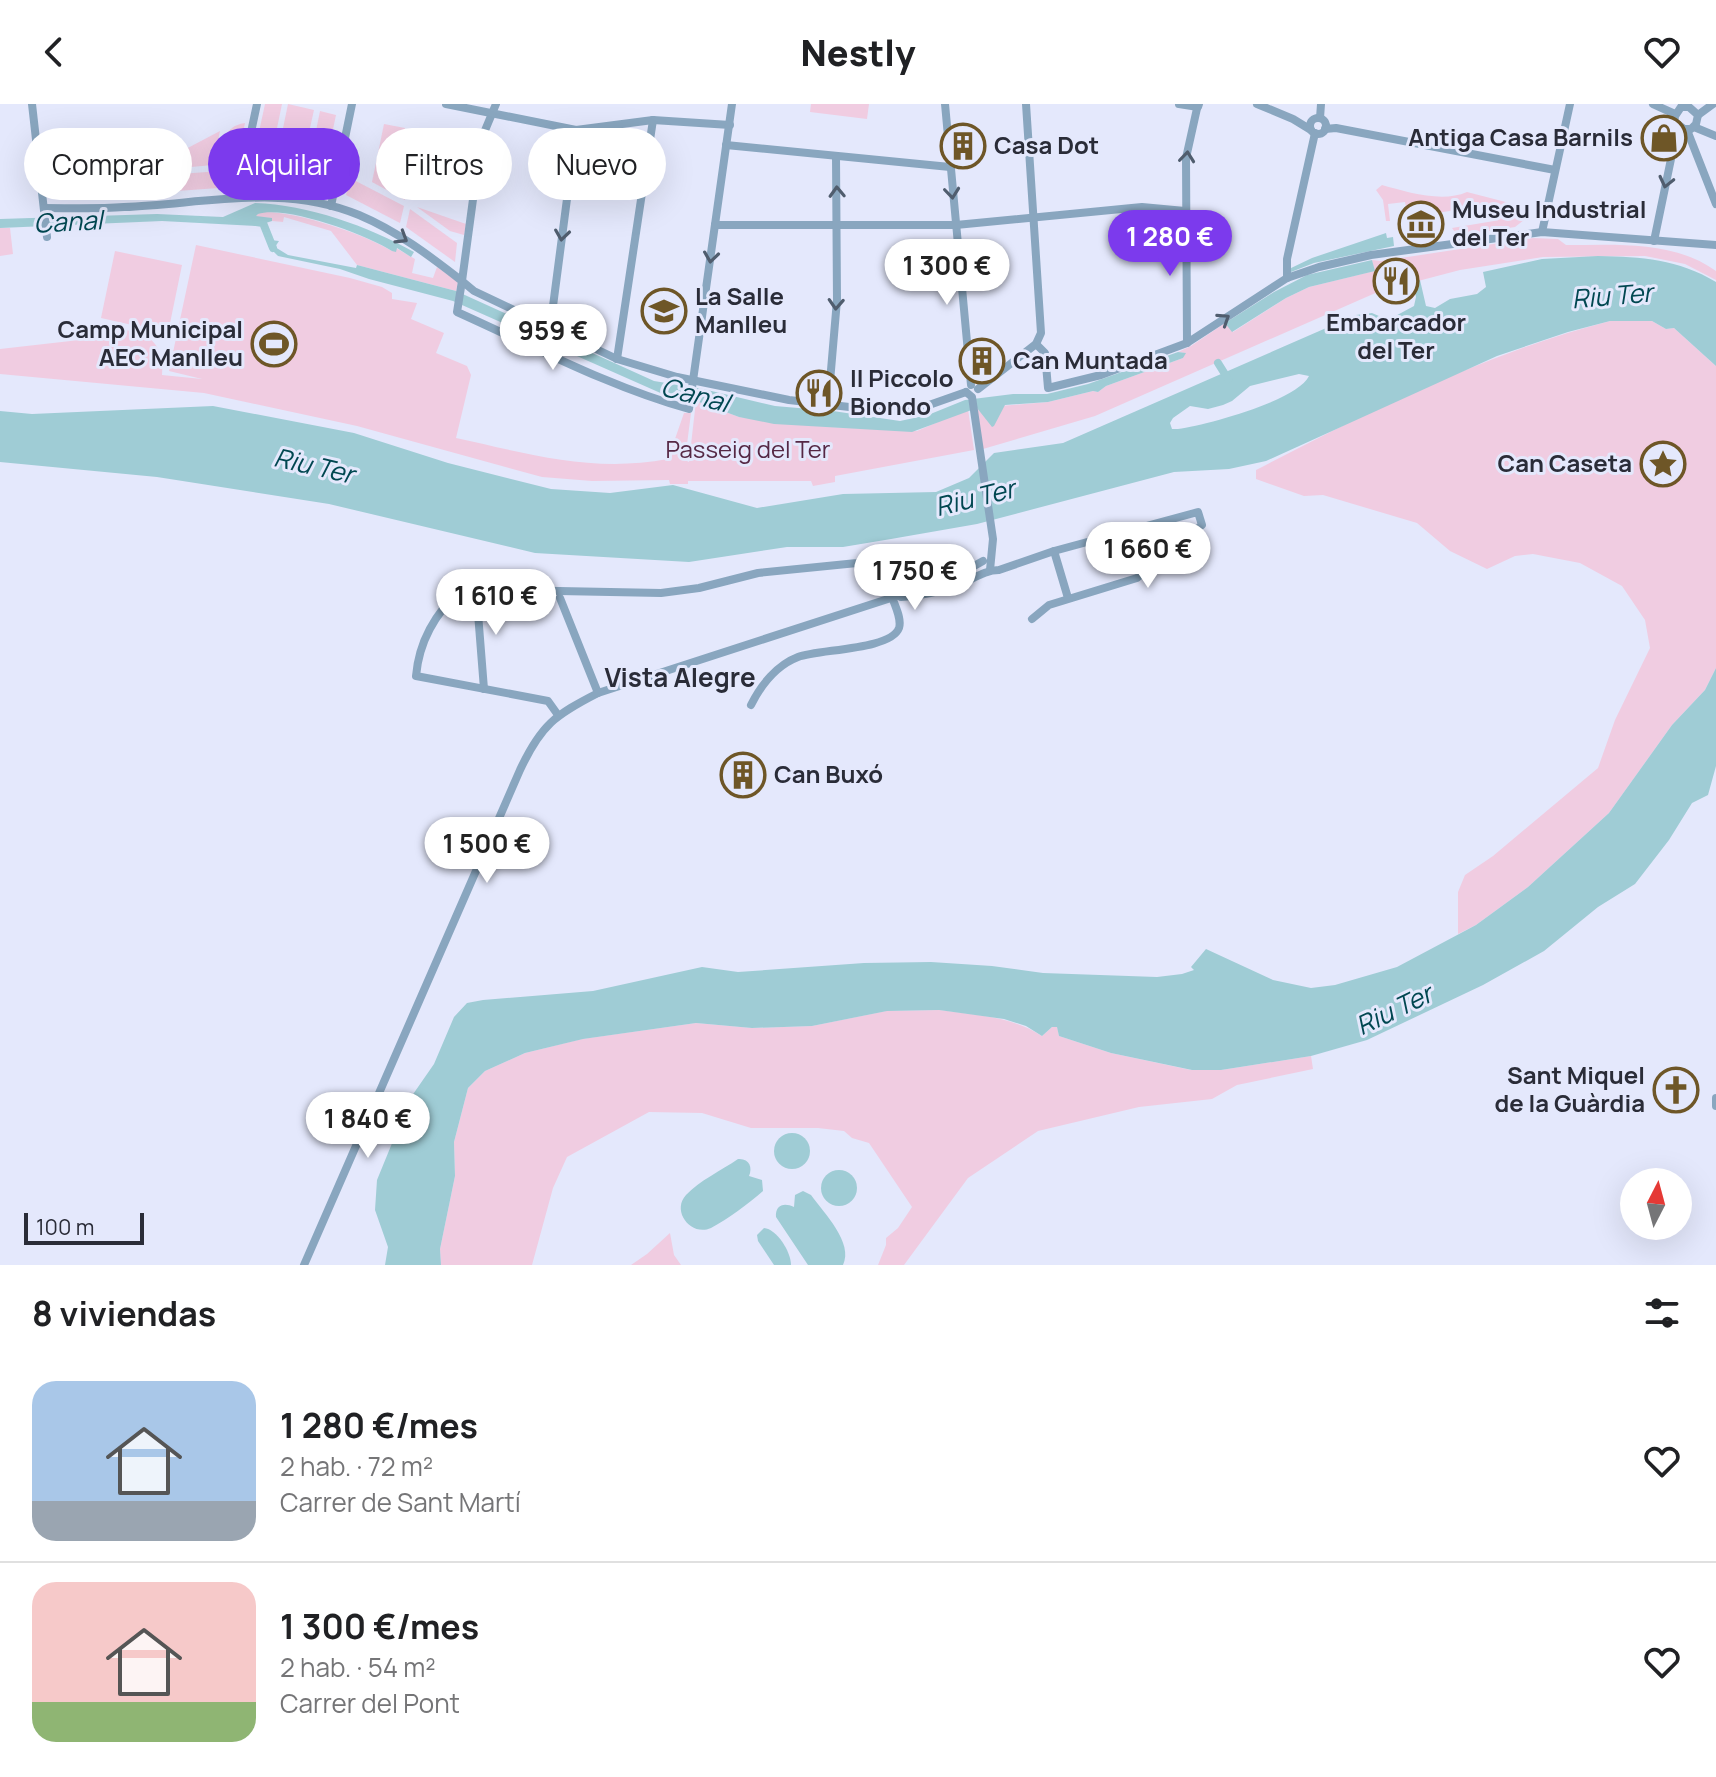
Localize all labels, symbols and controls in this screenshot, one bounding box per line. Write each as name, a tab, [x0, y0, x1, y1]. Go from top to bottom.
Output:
text: Nestly	[801, 28, 915, 77]
icon: back	[32, 30, 76, 74]
icon: heart	[1640, 30, 1684, 74]
shop icon: Antiga Casa Barnils	[1640, 114, 1688, 162]
place label: Antiga Casa Barnils	[1408, 120, 1633, 153]
building icon: Casa Dot	[939, 122, 987, 170]
chip: Comprar	[24, 128, 192, 200]
chip: Alquilar	[208, 128, 360, 200]
chip: Filtros	[376, 128, 512, 200]
chip: Nuevo	[528, 128, 666, 200]
place label: Casa Dot	[994, 128, 1099, 161]
one-way arrow	[1178, 150, 1195, 163]
one-way arrow	[1658, 175, 1675, 189]
one-way arrow	[829, 185, 846, 198]
one-way arrow	[944, 187, 961, 200]
place label: Museu Industrial del Ter	[1452, 192, 1646, 253]
museum icon: Museu Industrial del Ter	[1397, 200, 1445, 248]
water label: Canal	[33, 201, 106, 241]
pin: 1 280 €	[1096, 210, 1244, 278]
text: 1 280 €	[1126, 218, 1214, 254]
one-way arrow	[393, 228, 408, 244]
one-way arrow	[554, 228, 571, 242]
pin: 1 300 €	[873, 239, 1021, 307]
text: 1 300 €	[903, 247, 991, 283]
one-way arrow	[702, 251, 719, 264]
restaurant icon: Embarcador del Ter	[1372, 257, 1420, 305]
water label: Riu Ter	[1570, 273, 1657, 316]
place label: La Salle Manlleu	[695, 279, 787, 340]
school or university icon: La Salle Manlleu	[640, 287, 688, 335]
one-way arrow	[828, 298, 845, 311]
pin: 959 €	[497, 304, 609, 372]
place label: Embarcador del Ter	[1326, 305, 1466, 366]
place label: Camp Municipal AEC Manlleu	[57, 312, 243, 373]
text: 959 €	[518, 312, 588, 348]
one-way arrow	[1215, 314, 1230, 329]
sports icon: Camp Municipal AEC Manlleu	[250, 320, 298, 368]
building icon: Can Muntada	[958, 337, 1006, 385]
place label: Can Muntada	[1013, 343, 1168, 376]
place label: Il Piccolo Biondo	[850, 361, 954, 422]
water label: Canal	[657, 368, 736, 421]
restaurant icon: Il Piccolo Biondo	[795, 369, 843, 417]
park label: Passeig del Ter	[666, 432, 831, 465]
water label: Riu Ter	[271, 438, 361, 493]
place icon: Can Caseta	[1639, 440, 1687, 488]
place label: Can Caseta	[1497, 446, 1632, 479]
water label: Riu Ter	[931, 469, 1022, 524]
pin: 1 660 €	[1074, 522, 1222, 590]
text: 1 660 €	[1104, 530, 1192, 566]
pin: 1 750 €	[841, 544, 989, 612]
text: 1 750 €	[872, 552, 958, 588]
pin: 1 610 €	[422, 569, 570, 637]
text: 1 610 €	[454, 577, 538, 613]
district label: Vista Alegre	[604, 659, 756, 695]
building icon: Can Buxó	[719, 751, 767, 799]
place label: Can Buxó	[774, 757, 883, 790]
pin: 1 500 €	[413, 817, 561, 885]
text: 1 500 €	[443, 825, 532, 861]
water label: Riu Ter	[1349, 974, 1441, 1043]
place label: Sant Miquel de la Guàrdia	[1494, 1058, 1645, 1119]
church icon: Sant Miquel de la Guàrdia	[1652, 1066, 1700, 1114]
pin: 1 840 €	[294, 1092, 442, 1160]
text: 1 840 €	[324, 1100, 412, 1136]
north arrow	[1620, 1168, 1692, 1240]
map controls	[1620, 1168, 1692, 1240]
scale bar	[24, 1209, 144, 1245]
text: 100 m	[36, 1212, 94, 1242]
text: 8 viviendas	[32, 1290, 216, 1336]
icon: filters	[1640, 1291, 1684, 1335]
text: 1 280 €/mes	[280, 1402, 478, 1448]
icon: home	[96, 1413, 192, 1509]
icon: heart	[1640, 1439, 1684, 1483]
text: 2 hab. · 72 m²	[280, 1448, 433, 1484]
text: Carrer de Sant Martí	[280, 1484, 521, 1520]
text: 1 300 €/mes	[280, 1603, 479, 1649]
icon: home	[96, 1614, 192, 1710]
icon: heart	[1640, 1640, 1684, 1684]
text: 2 hab. · 54 m²	[280, 1649, 436, 1685]
text: Carrer del Pont	[280, 1685, 460, 1721]

